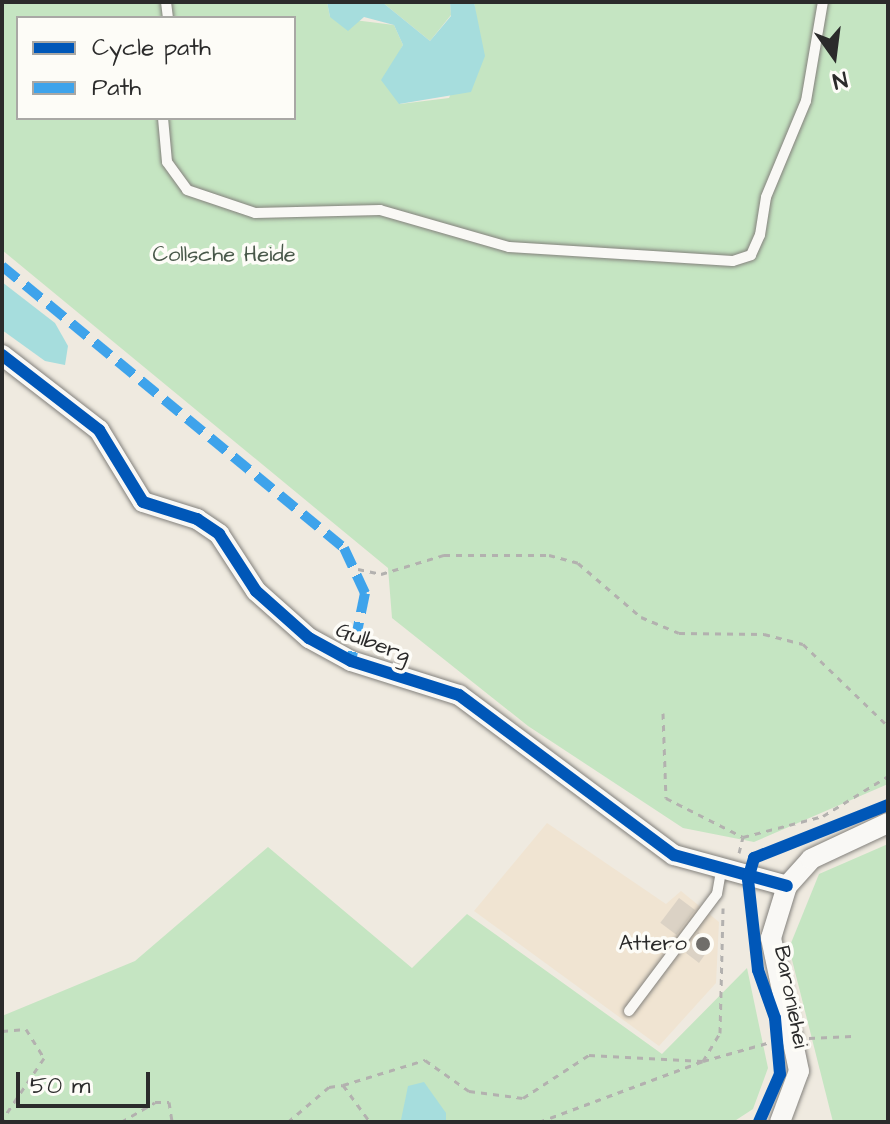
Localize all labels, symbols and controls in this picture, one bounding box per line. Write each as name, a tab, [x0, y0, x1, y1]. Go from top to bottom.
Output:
legend	[16, 16, 296, 120]
north arrow	[794, 16, 874, 96]
text: Cycle path	[92, 31, 211, 65]
text: N	[829, 63, 850, 96]
text: Path	[92, 71, 141, 105]
park label: Collsche Heide	[152, 242, 296, 268]
street label: Gulberg	[332, 617, 414, 669]
place label: Attero	[619, 931, 687, 957]
marker: Attero	[694, 935, 712, 953]
street label: Baroniehei	[768, 944, 814, 1050]
scale bar	[20, 1056, 154, 1106]
text: 50 m	[30, 1069, 90, 1103]

